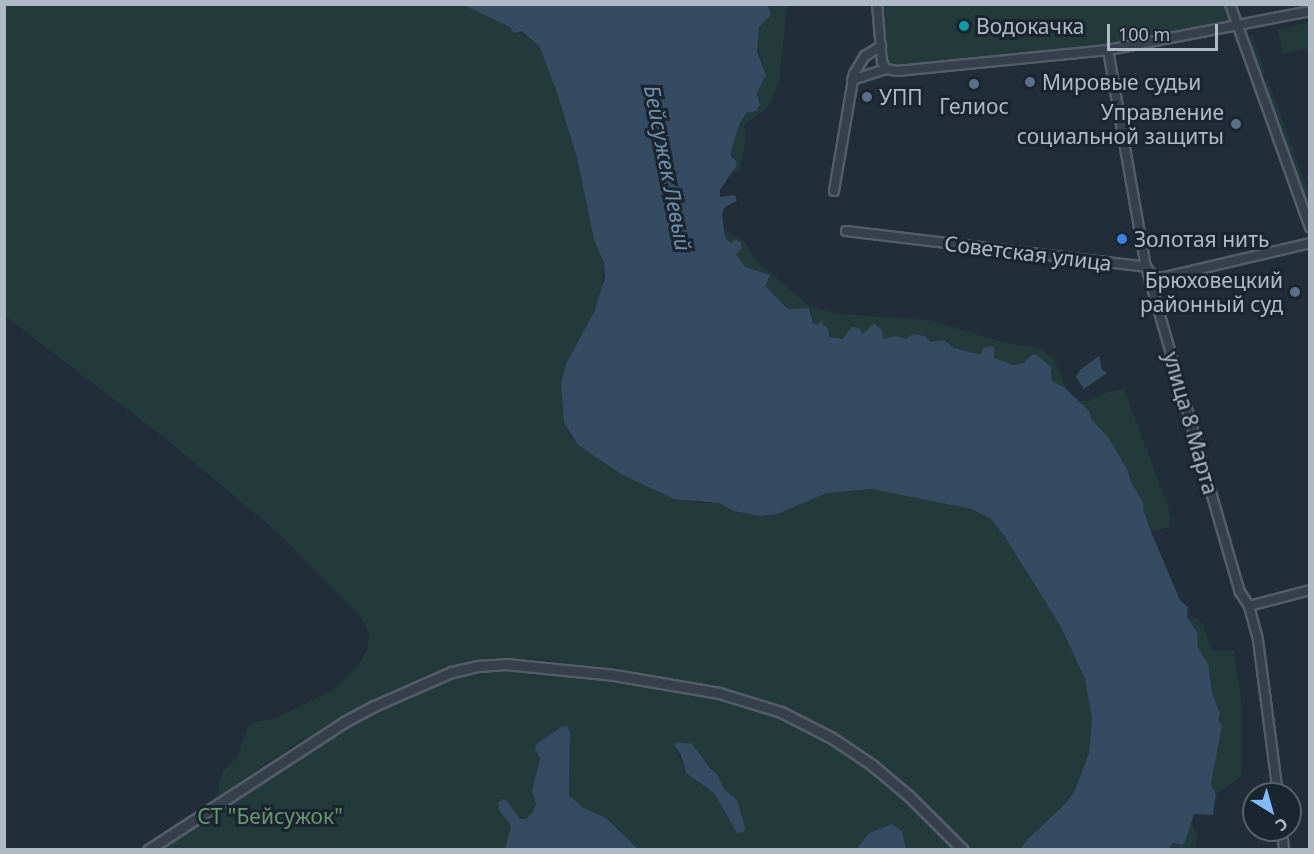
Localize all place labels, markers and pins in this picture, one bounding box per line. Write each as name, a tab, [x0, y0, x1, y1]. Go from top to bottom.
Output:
place label: Водокачка	[976, 13, 1084, 39]
marker: Водокачка	[957, 19, 971, 33]
place label: Мировые судьи	[1042, 69, 1201, 95]
marker: Мировые судьи	[1023, 75, 1037, 89]
marker: Гелиос	[967, 77, 981, 91]
place label: УПП	[879, 84, 923, 110]
marker: УПП	[860, 90, 874, 104]
place label: Гелиос	[939, 93, 1009, 119]
place label: Управление социальной защиты	[1017, 99, 1224, 149]
marker: Управление социальной защиты	[1229, 117, 1243, 131]
place label: Золотая нить	[1134, 226, 1269, 252]
marker: Золотая нить	[1115, 232, 1129, 246]
place label: Брюховецкий районный суд	[1140, 267, 1283, 317]
marker: Брюховецкий районный суд	[1288, 285, 1302, 299]

